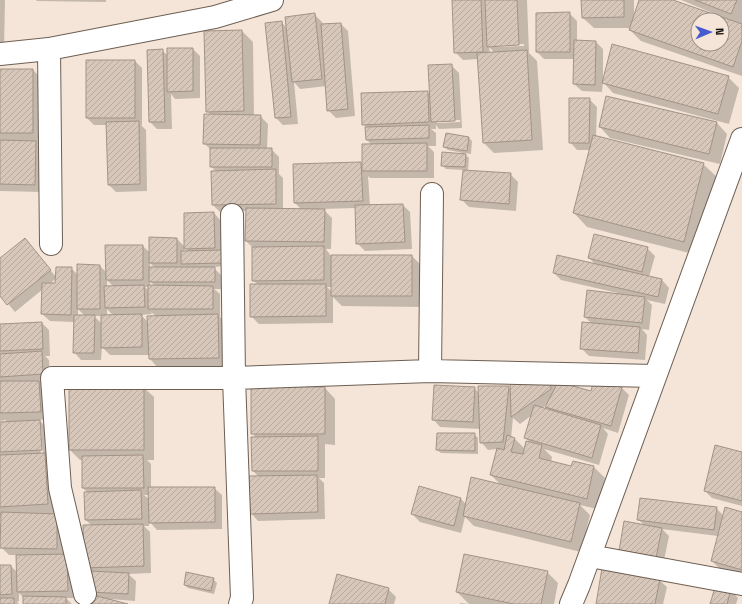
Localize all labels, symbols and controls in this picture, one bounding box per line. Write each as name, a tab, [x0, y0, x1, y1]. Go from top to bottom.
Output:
north arrow	[690, 12, 730, 52]
text: N	[713, 28, 727, 36]

